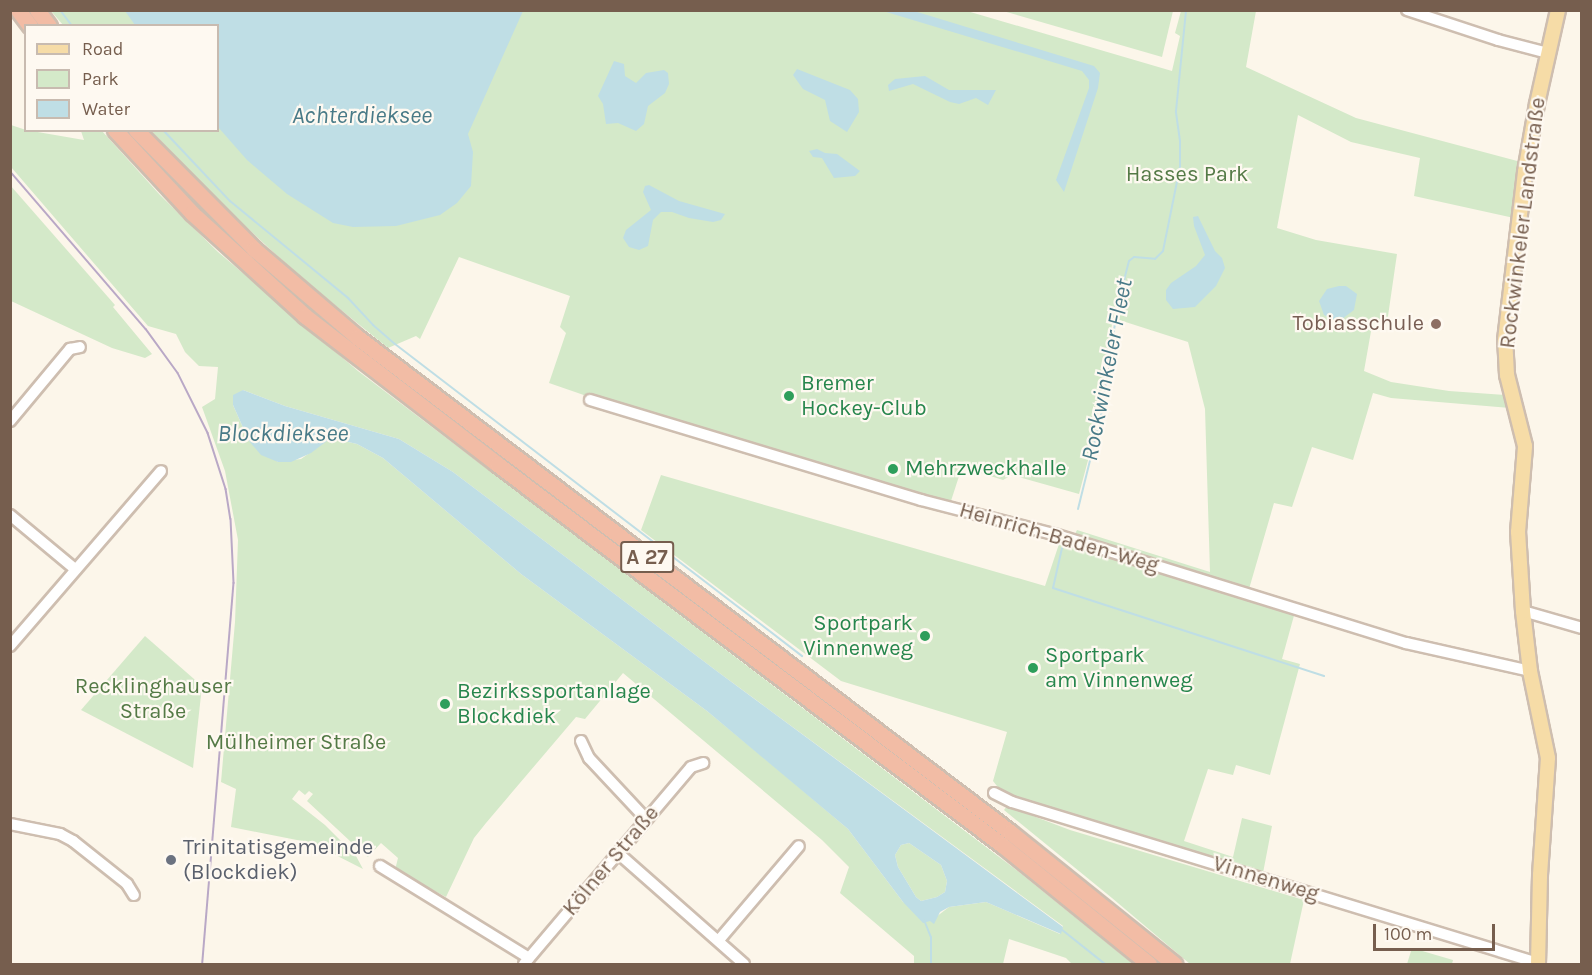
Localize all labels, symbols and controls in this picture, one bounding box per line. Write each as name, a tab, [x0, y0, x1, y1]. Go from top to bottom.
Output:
legend	[24, 24, 219, 132]
text: Road	[82, 38, 123, 60]
text: Park	[82, 68, 119, 90]
street label: Rockwinkeler Landstraße	[1494, 96, 1552, 350]
text: Water	[82, 98, 130, 120]
water label: Achterdieksee	[292, 102, 432, 130]
park label: Hasses Park	[1126, 162, 1248, 188]
water label: Rockwinkeler Fleet	[1075, 276, 1139, 464]
place label: Tobiasschule	[1292, 311, 1424, 337]
marker: Tobiasschule	[1429, 317, 1443, 331]
place label: Bremer Hockey-Club	[801, 370, 927, 422]
marker: Bremer Hockey-Club	[782, 389, 796, 403]
water label: Blockdieksee	[218, 420, 348, 448]
place label: Mehrzweckhalle	[905, 456, 1067, 482]
marker: Mehrzweckhalle	[886, 462, 900, 476]
street label: Heinrich-Baden-Weg	[956, 497, 1162, 579]
road number: A 27	[620, 539, 674, 575]
place label: Sportpark Vinnenweg	[803, 610, 913, 662]
marker: Sportpark Vinnenweg	[918, 629, 932, 643]
place label: Sportpark am Vinnenweg	[1045, 642, 1193, 694]
marker: Sportpark am Vinnenweg	[1026, 661, 1040, 675]
park label: Recklinghauser Straße	[75, 673, 231, 724]
place label: Bezirkssportanlage Blockdiek	[457, 678, 651, 730]
marker: Bezirkssportanlage Blockdiek	[438, 697, 452, 711]
park label: Mülheimer Straße	[206, 730, 386, 756]
street label: Kölner Straße	[557, 801, 665, 921]
place label: Trinitatisgemeinde (Blockdiek)	[183, 834, 373, 885]
street label: Vinnenweg	[1210, 850, 1322, 908]
marker: Trinitatisgemeinde (Blockdiek)	[164, 853, 178, 867]
scale bar	[1376, 912, 1498, 950]
text: 100 m	[1384, 923, 1432, 945]

